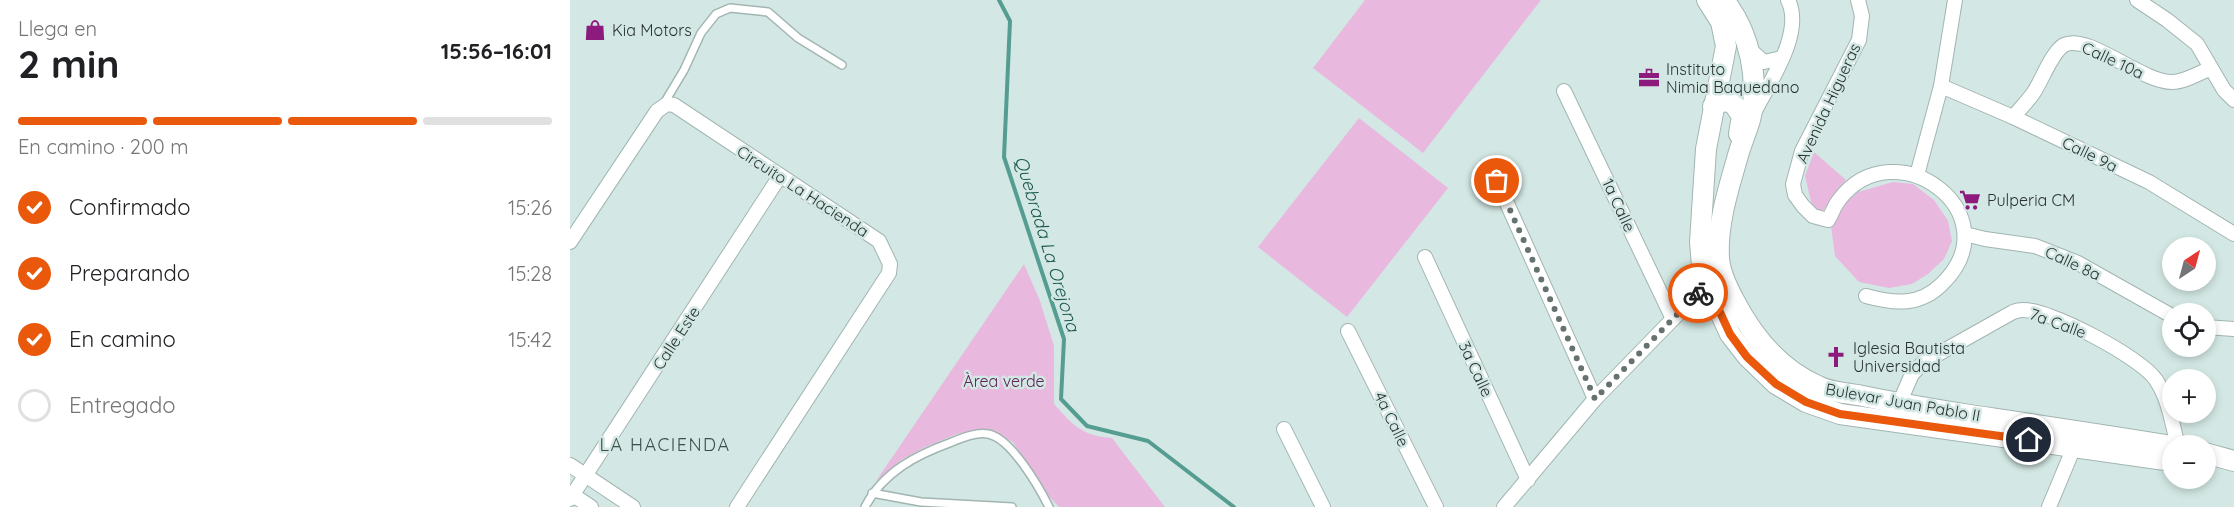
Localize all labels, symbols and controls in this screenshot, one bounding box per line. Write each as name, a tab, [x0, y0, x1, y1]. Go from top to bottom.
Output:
text: Llega en	[18, 16, 97, 41]
shop icon: Kia Motors	[583, 18, 607, 42]
place label: Kia Motors	[612, 20, 692, 40]
text: 15:56–16:01	[441, 37, 552, 65]
street label: Calle 10a	[2079, 37, 2147, 83]
text: 2 min	[18, 39, 120, 88]
street label: Avenida Higueras	[1791, 40, 1865, 166]
place label: Instituto Nimia Baquedano	[1666, 59, 1799, 97]
office icon: Instituto Nimia Baquedano	[1637, 66, 1661, 90]
street label: Calle 9a	[2059, 132, 2121, 176]
text: En camino · 200 m	[18, 134, 188, 159]
street label: Circuito La Hacienda	[733, 141, 873, 241]
water label: Quebrada La Orejona	[1010, 153, 1085, 336]
pin	[1471, 155, 1522, 206]
icon: bag	[1480, 164, 1513, 197]
street label: 1a Calle	[1598, 175, 1640, 235]
supermarket icon: Pulperia CM	[1958, 188, 1982, 212]
place label: Pulperia CM	[1987, 190, 2075, 210]
icon: check	[18, 191, 51, 224]
text: Confirmado	[69, 193, 190, 221]
text: 15:26	[508, 195, 552, 220]
north arrow	[2162, 237, 2216, 291]
map controls	[2162, 237, 2216, 489]
street label: Calle 8a	[2042, 241, 2104, 285]
icon: check	[18, 257, 51, 290]
text: Preparando	[69, 259, 190, 287]
text: 15:28	[508, 261, 552, 286]
courier	[1668, 263, 1728, 323]
icon: bike	[1682, 277, 1715, 310]
street label: Calle Este	[648, 302, 704, 374]
button: locate	[2162, 303, 2216, 357]
street label: 7a Calle	[2027, 304, 2089, 342]
icon: check	[18, 323, 51, 356]
text: En camino	[69, 325, 176, 353]
text: 15:42	[508, 327, 552, 352]
street label: 3a Calle	[1455, 338, 1497, 400]
place label: Iglesia Bautista Universidad	[1853, 338, 1965, 376]
church icon: Iglesia Bautista Universidad	[1824, 345, 1848, 369]
button: +	[2162, 369, 2216, 423]
park label: Àrea verde	[963, 371, 1045, 391]
street label: Bulevar Juan Pablo II	[1824, 379, 1982, 425]
street label: 4a Calle	[1370, 388, 1414, 450]
text: Entregado	[69, 391, 176, 419]
pin	[2003, 414, 2054, 465]
icon: home	[2012, 423, 2045, 456]
district label: LA HACIENDA	[599, 433, 731, 456]
button: −	[2162, 435, 2216, 489]

